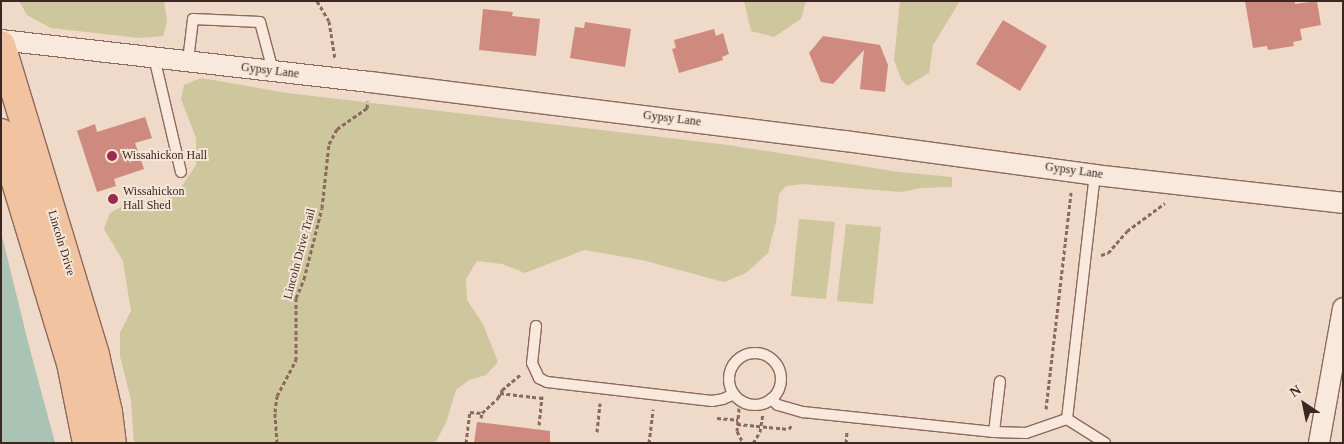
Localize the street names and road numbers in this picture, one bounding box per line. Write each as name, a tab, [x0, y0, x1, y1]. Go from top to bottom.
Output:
street label: Gypsy Lane	[240, 60, 300, 82]
street label: Gypsy Lane	[642, 108, 702, 130]
street label: Gypsy Lane	[1044, 160, 1104, 182]
street label: Lincoln Drive Trail	[281, 207, 319, 301]
street label: Lincoln Drive	[44, 209, 78, 277]

